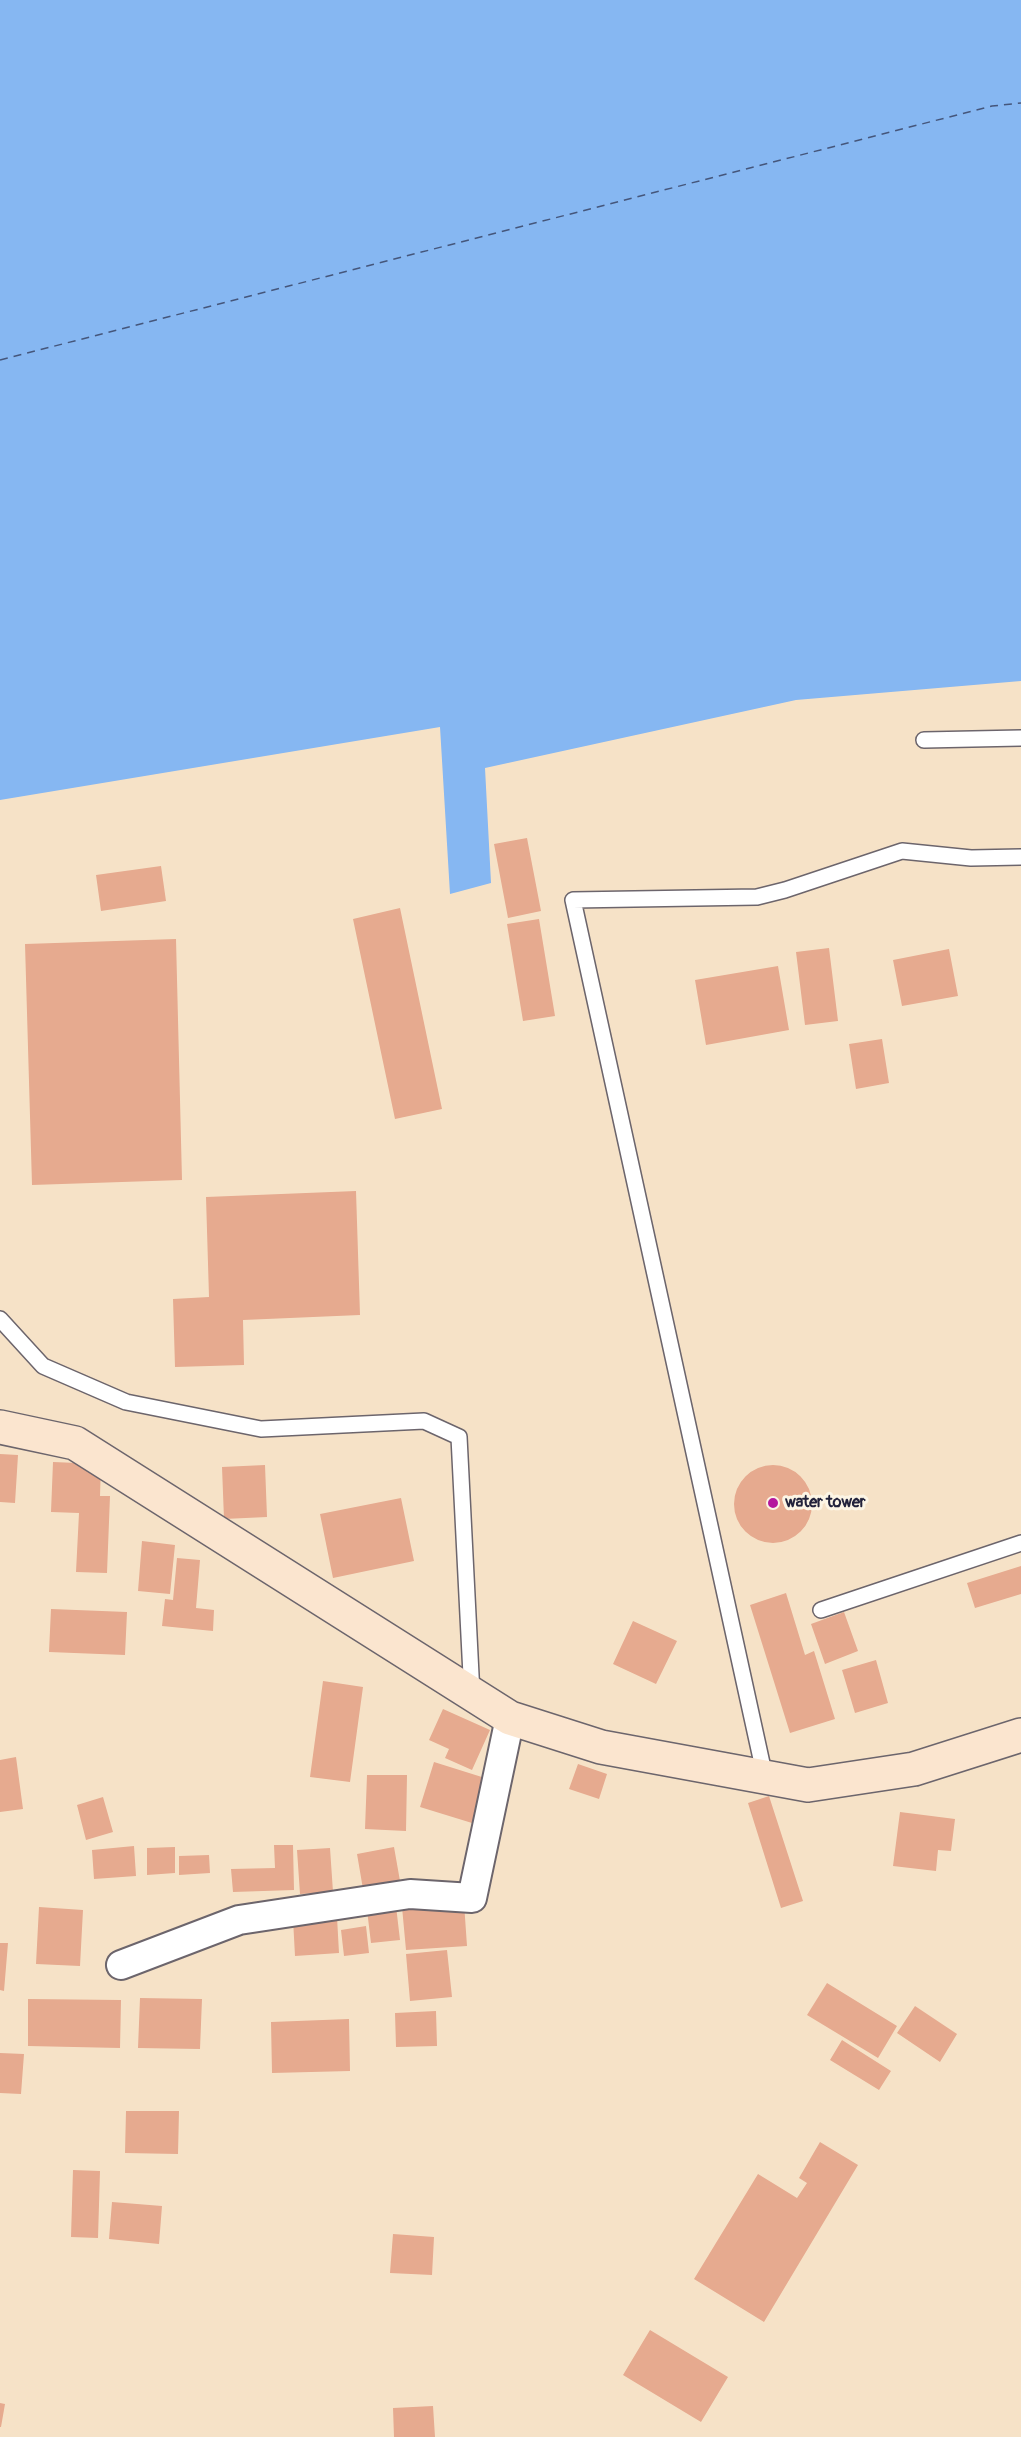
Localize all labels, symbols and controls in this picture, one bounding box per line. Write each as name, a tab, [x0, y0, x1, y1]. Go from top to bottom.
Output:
place label: water tower	[785, 1493, 866, 1513]
marker: water tower	[766, 1496, 780, 1510]

